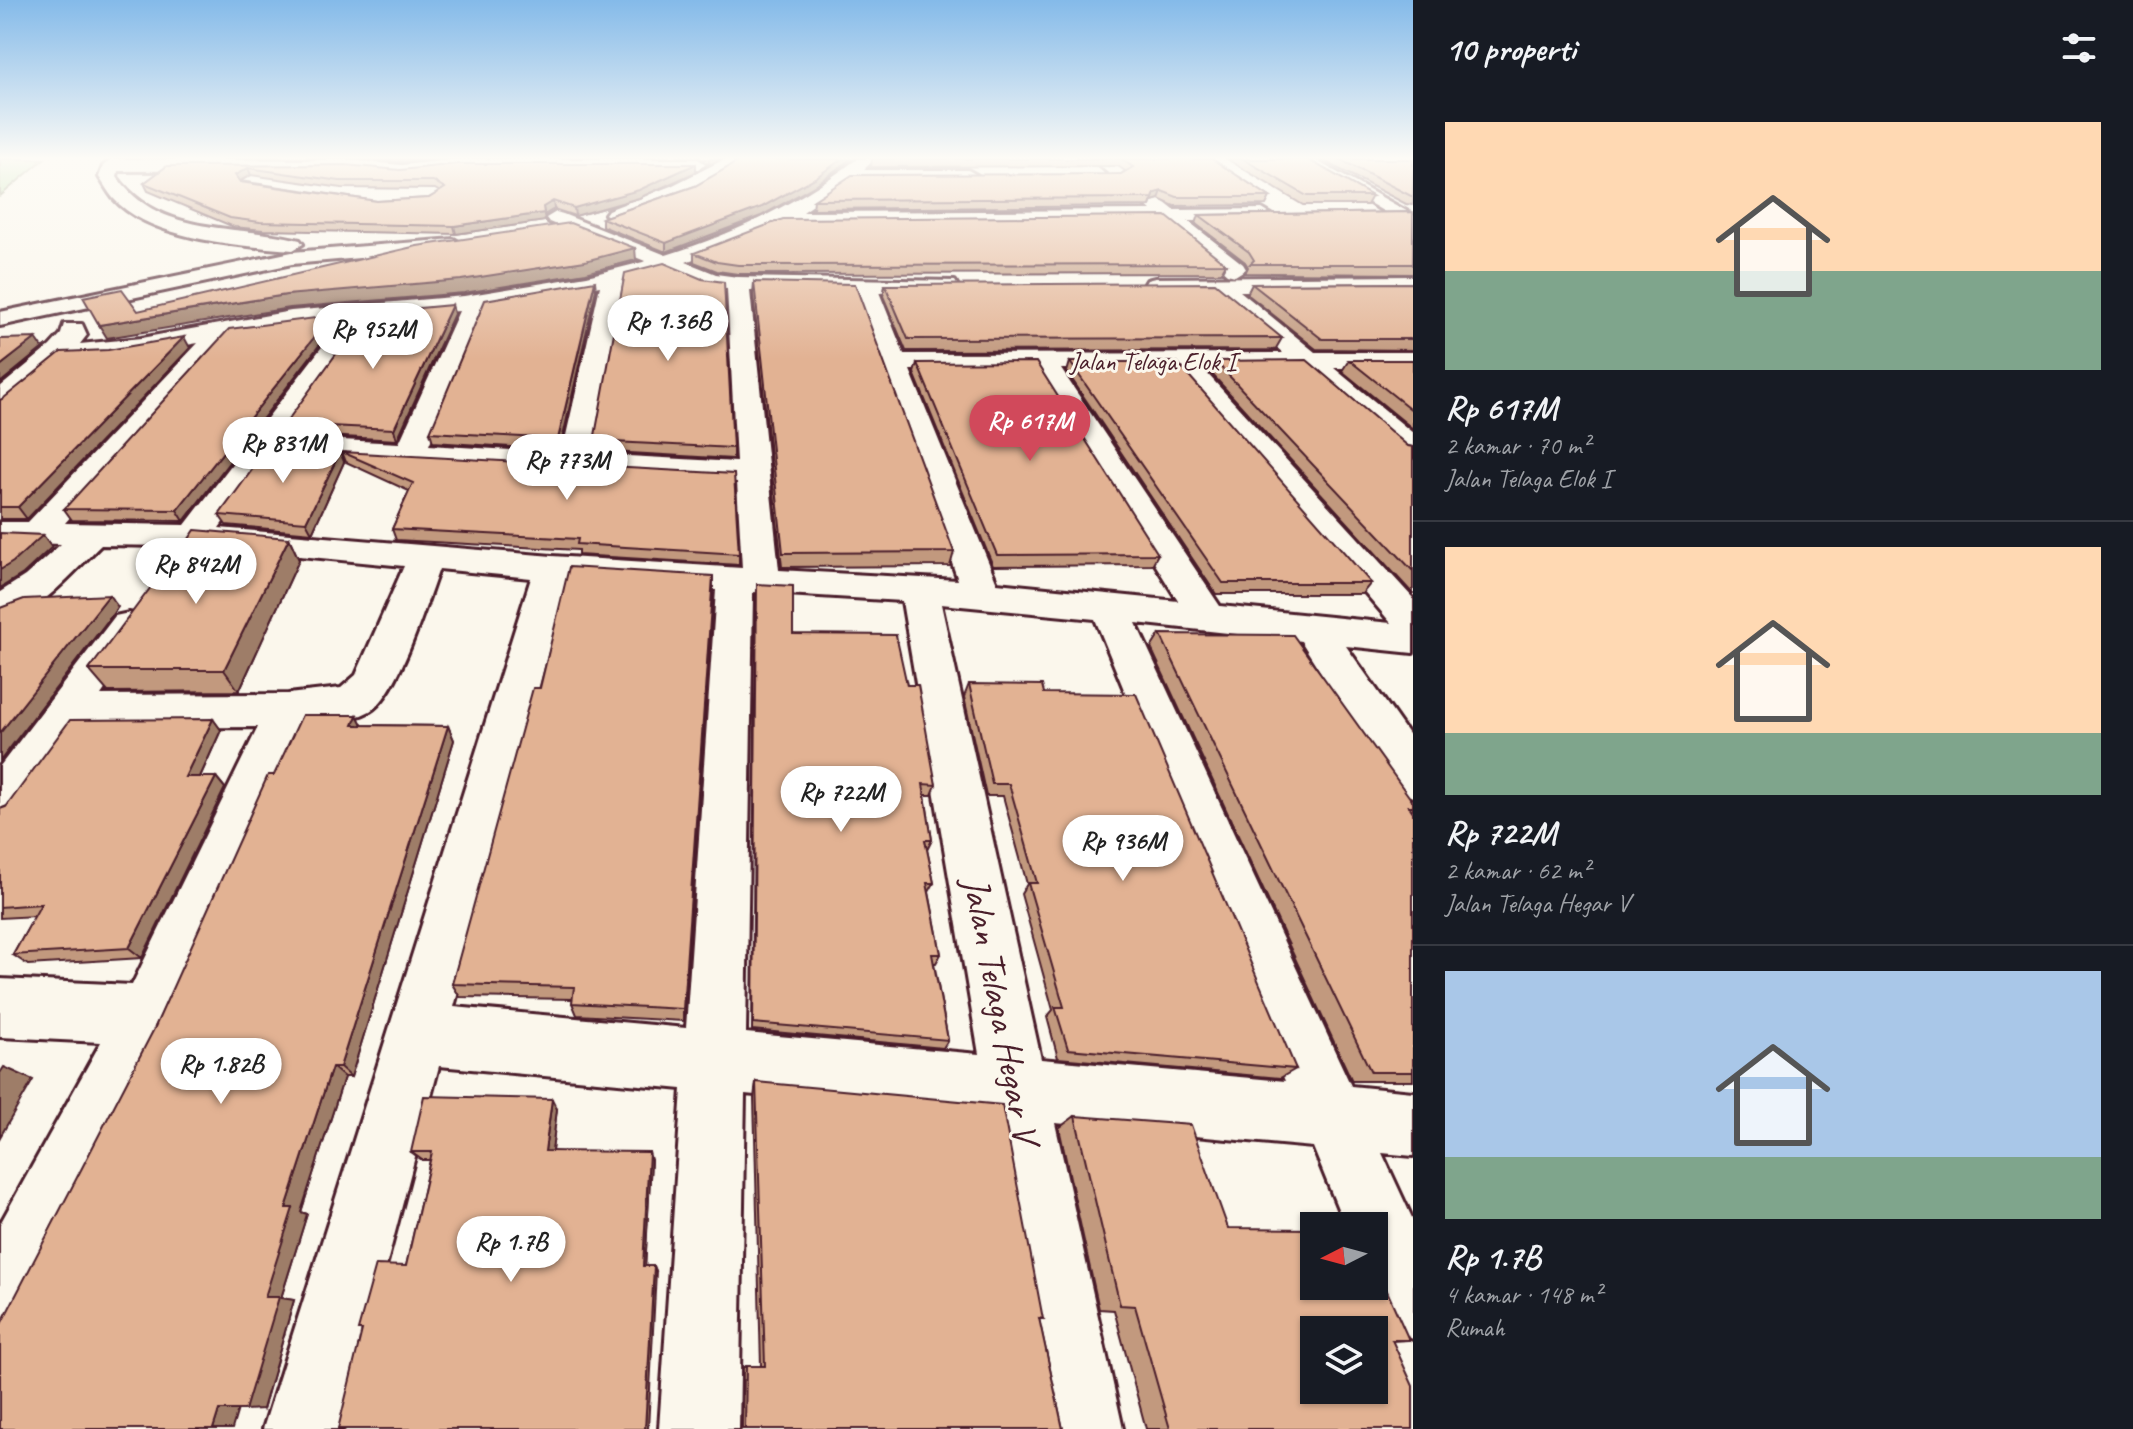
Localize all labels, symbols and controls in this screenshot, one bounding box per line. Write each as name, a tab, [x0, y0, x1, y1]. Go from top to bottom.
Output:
icon: filters	[2057, 26, 2101, 70]
text: 10 properti	[1445, 27, 1576, 70]
icon: home	[1701, 174, 1845, 318]
pin: Rp 1.36B	[585, 295, 751, 363]
pin: Rp 952M	[299, 303, 447, 371]
text: Rp 1.36B	[625, 304, 711, 337]
text: Rp 952M	[331, 312, 415, 345]
street label: Jalan Telaga Elok I	[1068, 345, 1242, 378]
text: Rp 617M	[1445, 386, 1557, 429]
pin: Rp 617M	[956, 395, 1104, 463]
text: Rp 617M	[987, 404, 1073, 437]
pin: Rp 831M	[209, 417, 357, 485]
text: Rp 831M	[241, 426, 325, 459]
text: 2 kamar · 70 m²	[1445, 429, 1590, 462]
pin: Rp 773M	[493, 434, 641, 502]
text: Rp 773M	[525, 443, 609, 476]
text: Jalan Telaga Elok I	[1445, 462, 1611, 495]
pin: Rp 842M	[122, 538, 270, 606]
text: Rp 842M	[154, 547, 238, 580]
icon: home	[1701, 599, 1845, 743]
pin: Rp 722M	[767, 766, 915, 834]
text: Rp 722M	[799, 775, 883, 808]
text: Rp 722M	[1445, 811, 1556, 854]
pin: Rp 936M	[1049, 815, 1197, 883]
text: Rp 936M	[1080, 824, 1166, 857]
text: 2 kamar · 62 m²	[1445, 854, 1590, 887]
street label: Jalan Telaga Hegar V	[952, 871, 1051, 1154]
text: Jalan Telaga Hegar V	[1445, 887, 1630, 920]
icon: home	[1701, 1023, 1845, 1167]
pin: Rp 1.82B	[138, 1038, 304, 1106]
text: Rp 1.82B	[179, 1047, 263, 1080]
north arrow	[1300, 1212, 1388, 1300]
map controls	[1300, 1212, 1388, 1404]
pin: Rp 1.7B	[437, 1216, 585, 1284]
text: Rp 1.7B	[475, 1225, 547, 1258]
text: Rp 1.7B	[1445, 1235, 1540, 1278]
text: 4 kamar · 148 m²	[1445, 1278, 1601, 1311]
text: Rumah	[1445, 1311, 1505, 1344]
button: layers	[1300, 1316, 1388, 1404]

